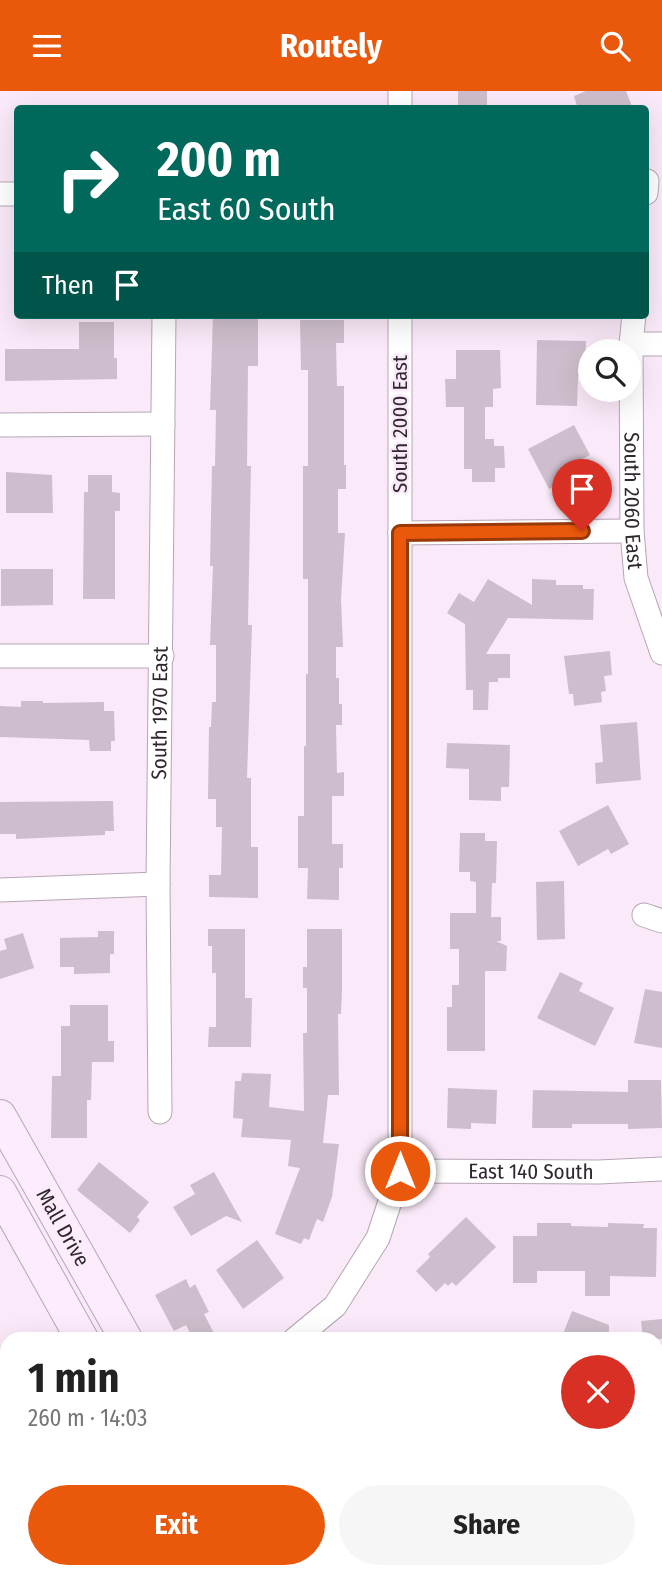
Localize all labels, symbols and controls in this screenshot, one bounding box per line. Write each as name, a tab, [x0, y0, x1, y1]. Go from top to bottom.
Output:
icon: menu	[28, 27, 66, 65]
text: Routely	[280, 27, 382, 65]
icon: search	[596, 27, 634, 65]
text: 200 m	[157, 130, 281, 189]
icon: right	[42, 133, 133, 224]
text: East 60 South	[157, 190, 336, 228]
icon: arrive	[108, 266, 146, 304]
text: Then	[42, 270, 94, 301]
map controls	[578, 339, 641, 402]
button: search	[578, 339, 641, 402]
street label: South 2000 East	[387, 355, 413, 493]
street label: South 2060 East	[618, 432, 648, 571]
pin	[552, 459, 612, 531]
icon: arrive	[563, 470, 601, 508]
street label: South 1970 East	[146, 646, 174, 780]
position arrow	[363, 1134, 437, 1208]
street label: East 140 South	[468, 1158, 594, 1185]
street label: Mall Drive	[31, 1184, 95, 1271]
text: 1 min	[28, 1353, 119, 1403]
button: close	[561, 1355, 635, 1429]
text: 260 m · 14:03	[28, 1404, 147, 1432]
button: Exit	[28, 1485, 325, 1565]
button: Share	[339, 1485, 635, 1565]

